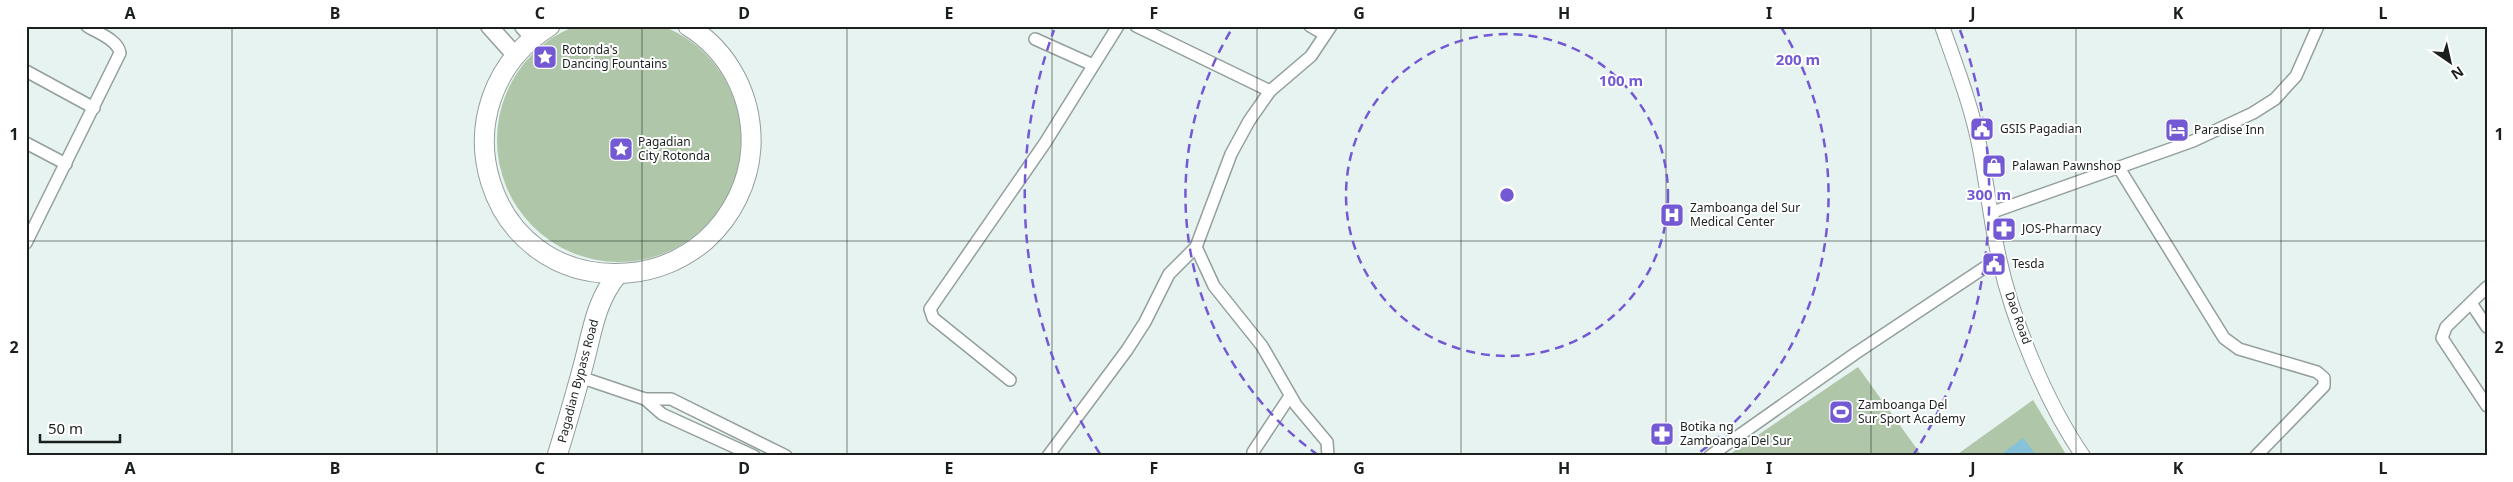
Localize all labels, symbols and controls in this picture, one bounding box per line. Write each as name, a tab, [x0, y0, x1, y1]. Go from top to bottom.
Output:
text: A	[124, 2, 136, 24]
text: B	[330, 2, 340, 24]
text: C	[535, 2, 545, 24]
text: D	[738, 2, 750, 24]
text: E	[945, 2, 954, 24]
text: F	[1150, 2, 1158, 24]
text: G	[1353, 2, 1365, 24]
text: H	[1558, 2, 1570, 24]
text: I	[1766, 2, 1772, 24]
text: J	[1968, 2, 1976, 24]
text: K	[2173, 2, 2184, 24]
text: L	[2379, 2, 2388, 24]
north arrow	[2426, 38, 2476, 88]
place label: Rotonda's Dancing Fountains	[562, 41, 668, 72]
place icon: Rotonda's Dancing Fountains	[532, 44, 558, 70]
text: 200 m	[1776, 49, 1820, 69]
text: N	[2448, 62, 2468, 84]
text: 100 m	[1599, 70, 1643, 90]
public building icon: GSIS Pagadian	[1969, 116, 1995, 142]
hotel icon: Paradise Inn	[2164, 117, 2190, 143]
place label: GSIS Pagadian	[2000, 120, 2082, 137]
place label: Paradise Inn	[2194, 121, 2264, 138]
text: 1	[9, 123, 19, 145]
text: 1	[2494, 123, 2504, 145]
place label: Pagadian City Rotonda	[638, 133, 710, 164]
place icon: Pagadian City Rotonda	[608, 136, 634, 162]
shop icon: Palawan Pawnshop	[1981, 153, 2007, 179]
place label: Palawan Pawnshop	[2012, 157, 2121, 174]
text: 300 m	[1967, 184, 2011, 204]
centre of rings	[1498, 186, 1516, 204]
place label: Zamboanga del Sur Medical Center	[1690, 199, 1800, 230]
hospital icon: Zamboanga del Sur Medical Center	[1659, 202, 1685, 228]
pharmacy icon: JOS-Pharmacy	[1991, 216, 2017, 242]
place label: JOS-Pharmacy	[2021, 220, 2102, 237]
public building icon: Tesda	[1981, 251, 2007, 277]
place label: Tesda	[2012, 255, 2044, 272]
street label: Dao Road	[2001, 289, 2036, 346]
street label: Pagadian Bypass Road	[553, 317, 602, 445]
text: 2	[9, 336, 19, 358]
text: 2	[2494, 336, 2504, 358]
place label: Zamboanga Del Sur Sport Academy	[1858, 396, 1966, 427]
sports icon: Zamboanga Del Sur Sport Academy	[1828, 399, 1854, 425]
scale bar	[40, 412, 120, 444]
text: 50 m	[48, 418, 83, 438]
place label: Botika ng Zamboanga Del Sur	[1680, 418, 1792, 449]
pharmacy icon: Botika ng Zamboanga Del Sur	[1649, 421, 1675, 447]
text: A	[124, 457, 136, 479]
text: B	[330, 457, 340, 479]
text: C	[535, 457, 545, 479]
text: D	[738, 457, 750, 479]
text: E	[945, 457, 954, 479]
text: F	[1150, 457, 1158, 479]
text: G	[1353, 457, 1365, 479]
text: H	[1558, 457, 1570, 479]
text: I	[1766, 457, 1772, 479]
text: J	[1968, 457, 1976, 479]
text: K	[2173, 457, 2184, 479]
text: L	[2379, 457, 2388, 479]

